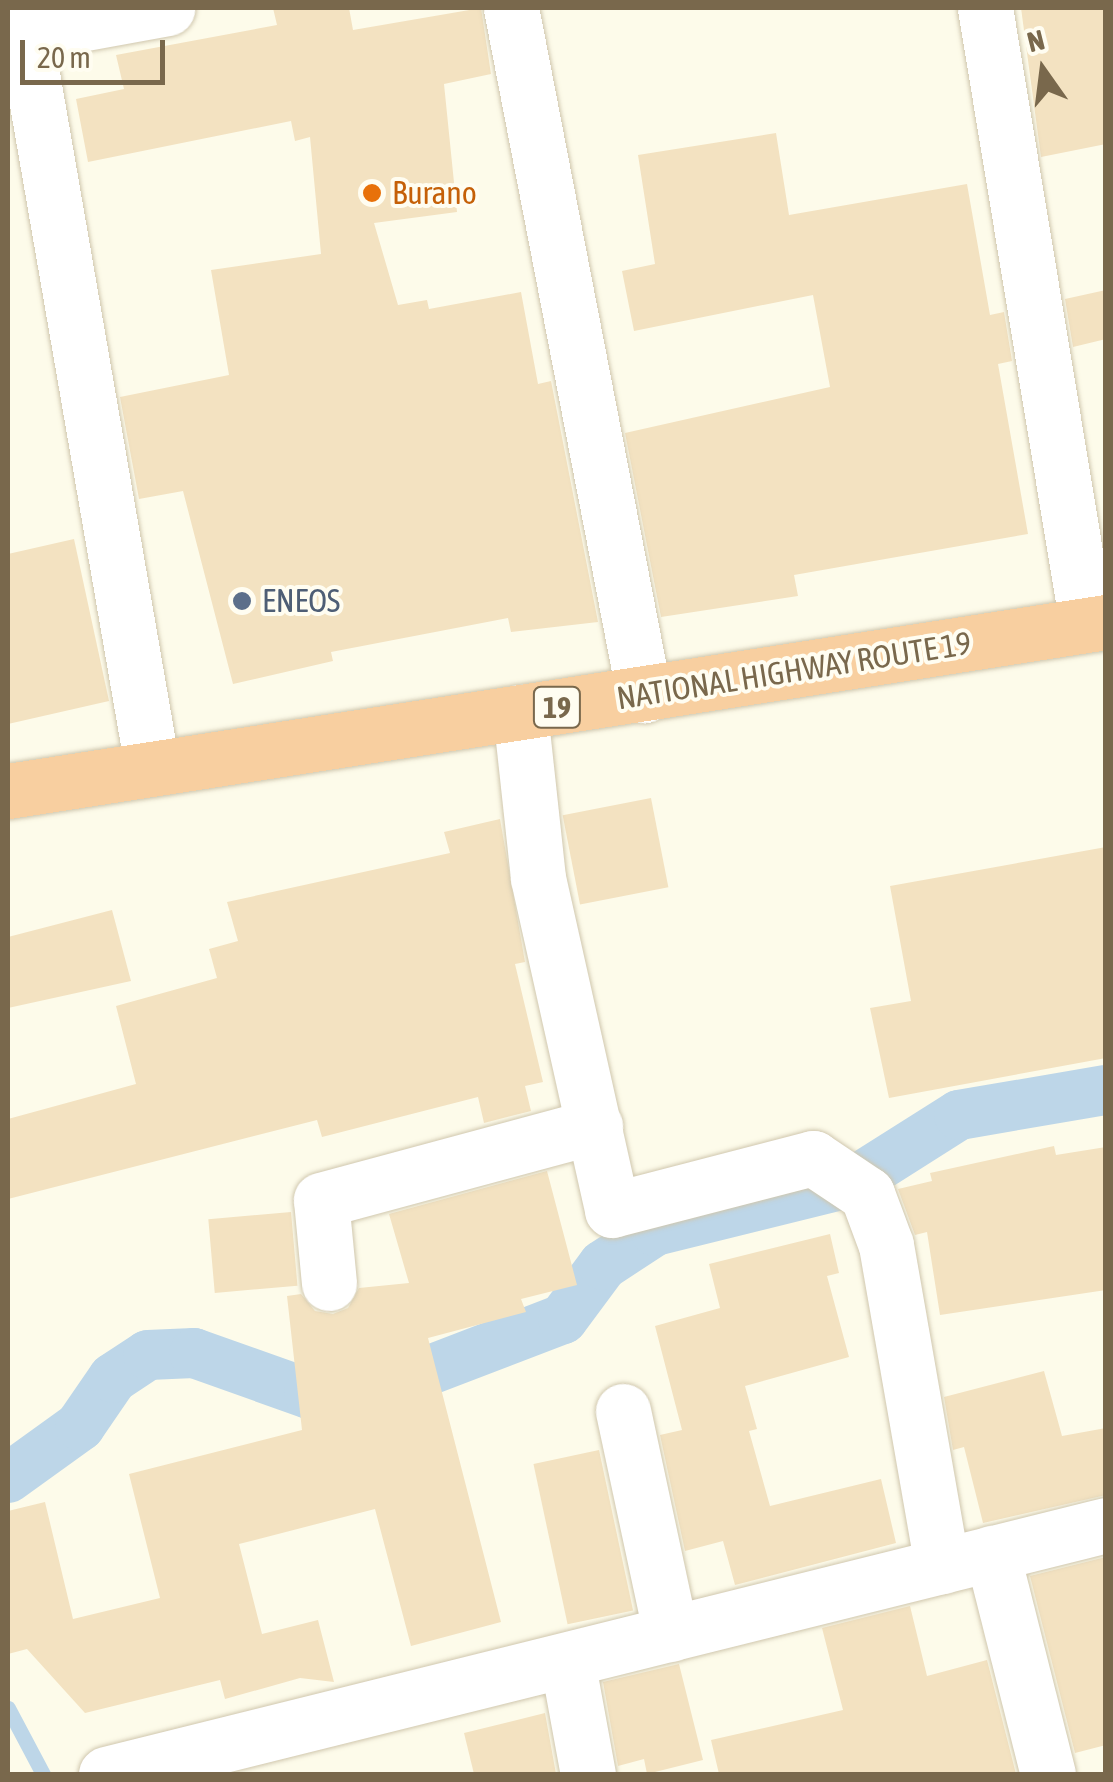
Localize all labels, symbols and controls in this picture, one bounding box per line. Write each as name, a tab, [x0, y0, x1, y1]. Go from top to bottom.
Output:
scale bar	[25, 20, 170, 82]
north arrow	[993, 20, 1093, 120]
text: N	[1024, 23, 1048, 58]
text: 20 m	[37, 40, 91, 74]
place label: Burano	[392, 174, 477, 212]
marker: Burano	[361, 182, 383, 204]
place label: ENEOS	[262, 582, 340, 620]
marker: ENEOS	[231, 590, 253, 612]
street label: NATIONAL HIGHWAY ROUTE 19	[614, 624, 974, 718]
road number: 19	[532, 682, 582, 732]

